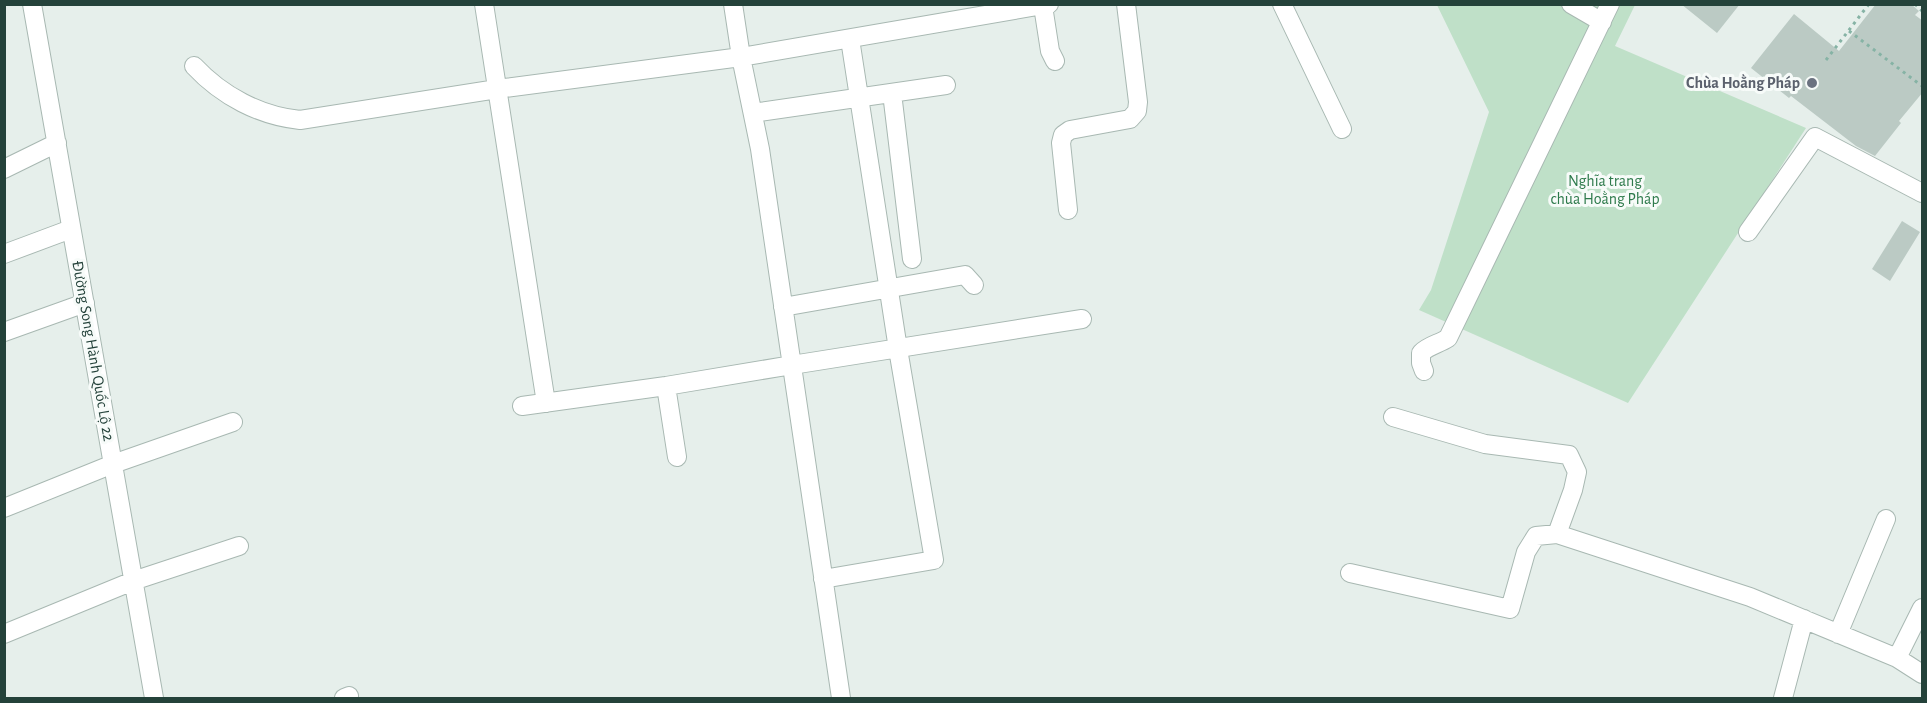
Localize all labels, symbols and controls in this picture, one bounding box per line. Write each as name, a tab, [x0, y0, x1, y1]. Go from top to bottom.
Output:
place label: Chùa Hoằng Pháp	[1686, 73, 1800, 91]
marker: Chùa Hoằng Pháp	[1805, 76, 1819, 90]
park label: Nghĩa trang chùa Hoằng Pháp	[1550, 173, 1660, 207]
street label: Đường Song Hành Quốc Lộ 22	[68, 259, 117, 443]

